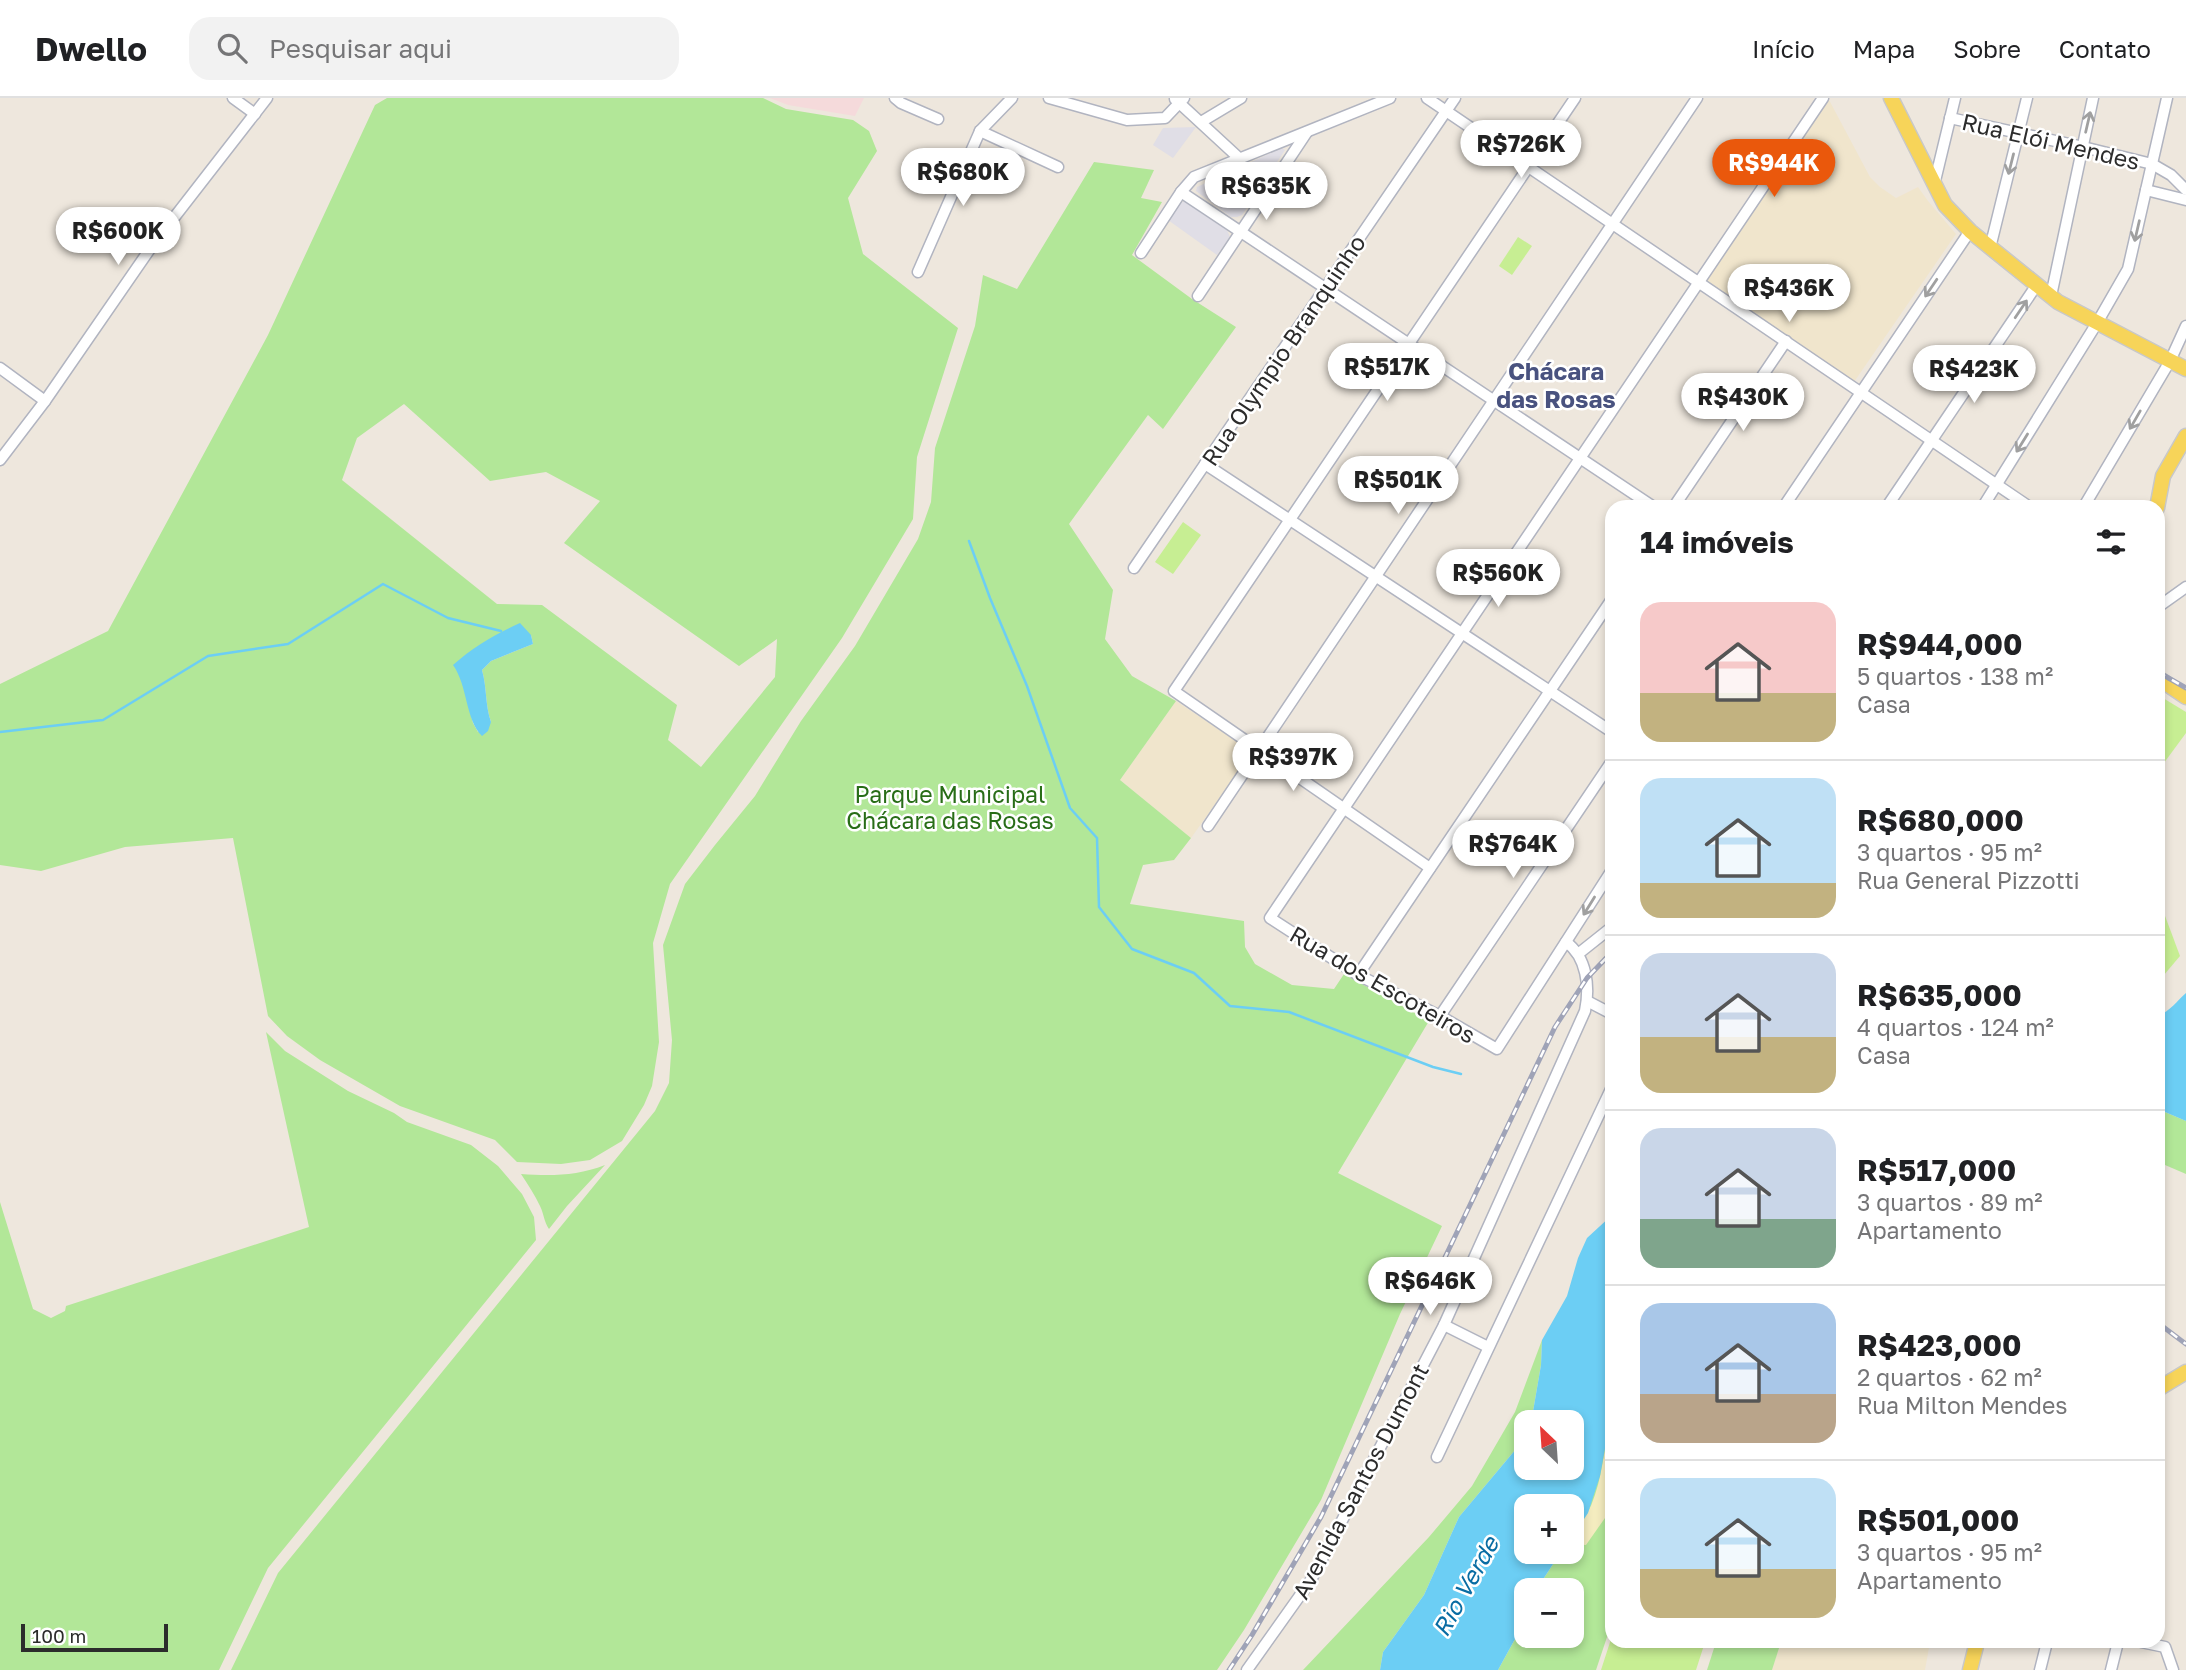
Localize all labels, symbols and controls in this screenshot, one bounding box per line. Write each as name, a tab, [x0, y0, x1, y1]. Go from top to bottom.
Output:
search box	[189, 17, 679, 80]
text: Dwello	[35, 29, 147, 68]
icon: search	[213, 29, 251, 67]
text: Pesquisar aqui	[269, 33, 452, 64]
text: Início	[1752, 34, 1815, 63]
text: Mapa	[1853, 34, 1915, 63]
text: Sobre	[1953, 34, 2021, 63]
text: Contato	[2059, 34, 2151, 63]
street label: Rua Elói Mendes	[1959, 107, 2143, 175]
one-way arrow	[2082, 111, 2095, 134]
pin: R$726K	[1464, 120, 1578, 180]
text: R$726K	[1476, 129, 1566, 157]
pin: R$944K	[1717, 140, 1831, 199]
pin: R$680K	[906, 148, 1020, 208]
text: R$944K	[1728, 148, 1820, 176]
one-way arrow	[2004, 152, 2017, 175]
text: R$680K	[917, 157, 1009, 185]
pin: R$635K	[1209, 162, 1323, 222]
text: R$635K	[1221, 171, 1311, 199]
pin: R$600K	[61, 208, 175, 267]
text: R$600K	[72, 216, 164, 244]
one-way arrow	[2130, 219, 2143, 242]
street label: Rua Olympio Branquinho	[1195, 229, 1371, 471]
pin: R$436K	[1732, 264, 1846, 324]
text: R$436K	[1743, 273, 1835, 301]
one-way arrow	[1924, 277, 1938, 297]
one-way arrow	[2013, 300, 2028, 319]
pin: R$517K	[1330, 344, 1444, 403]
pin: R$423K	[1917, 345, 2031, 405]
text: R$517K	[1344, 352, 1430, 380]
text: R$423K	[1929, 354, 2019, 382]
district label: Chácara das Rosas	[1496, 356, 1616, 413]
pin: R$430K	[1686, 374, 1800, 433]
text: R$430K	[1697, 382, 1789, 410]
one-way arrow	[2128, 409, 2142, 429]
one-way arrow	[2015, 432, 2029, 452]
pin: R$501K	[1341, 456, 1455, 516]
text: R$501K	[1354, 465, 1442, 493]
icon: filters	[2092, 523, 2130, 561]
text: 14 imóveis	[1640, 524, 1794, 560]
pin: R$560K	[1441, 550, 1555, 609]
text: R$560K	[1452, 558, 1544, 586]
text: R$944,000	[1857, 626, 2023, 662]
icon: home	[1696, 630, 1780, 714]
text: 5 quartos · 138 m²	[1857, 662, 2053, 690]
text: Casa	[1857, 690, 1911, 718]
pin: R$397K	[1236, 734, 1350, 793]
text: R$397K	[1248, 742, 1338, 770]
park label: Parque Municipal Chácara das Rosas	[846, 780, 1054, 834]
text: R$680,000	[1857, 802, 2024, 838]
icon: home	[1696, 806, 1780, 890]
pin: R$764K	[1456, 820, 1570, 880]
text: R$764K	[1468, 829, 1558, 857]
text: 3 quartos · 95 m²	[1857, 838, 2042, 866]
text: Rua General Pizzotti	[1857, 866, 2080, 894]
one-way arrow	[1581, 895, 1595, 915]
street label: Rua dos Escoteiros	[1285, 919, 1481, 1049]
text: R$635,000	[1857, 977, 2022, 1013]
icon: home	[1696, 981, 1780, 1065]
text: 4 quartos · 124 m²	[1857, 1013, 2054, 1041]
text: Casa	[1857, 1041, 1911, 1069]
text: R$517,000	[1857, 1152, 2016, 1188]
icon: home	[1696, 1156, 1780, 1240]
text: 3 quartos · 89 m²	[1857, 1188, 2043, 1216]
text: Apartamento	[1857, 1216, 2002, 1244]
pin: R$646K	[1373, 1258, 1487, 1317]
text: R$646K	[1384, 1266, 1476, 1294]
text: R$423,000	[1857, 1327, 2021, 1363]
icon: home	[1696, 1331, 1780, 1415]
street label: Avenida Santos Dumont	[1286, 1358, 1434, 1604]
text: 2 quartos · 62 m²	[1857, 1363, 2042, 1391]
text: Rua Milton Mendes	[1857, 1391, 2068, 1419]
north arrow	[1514, 1410, 1584, 1480]
map controls	[1514, 1410, 1584, 1648]
button: +	[1514, 1494, 1584, 1564]
text: R$501,000	[1857, 1502, 2019, 1538]
icon: home	[1696, 1506, 1780, 1590]
water label: Rio Verde	[1426, 1529, 1505, 1641]
text: 3 quartos · 95 m²	[1857, 1538, 2042, 1566]
text: Apartamento	[1857, 1566, 2002, 1594]
button: −	[1514, 1578, 1584, 1648]
scale bar	[21, 1621, 168, 1653]
text: 100 m	[32, 1624, 86, 1647]

